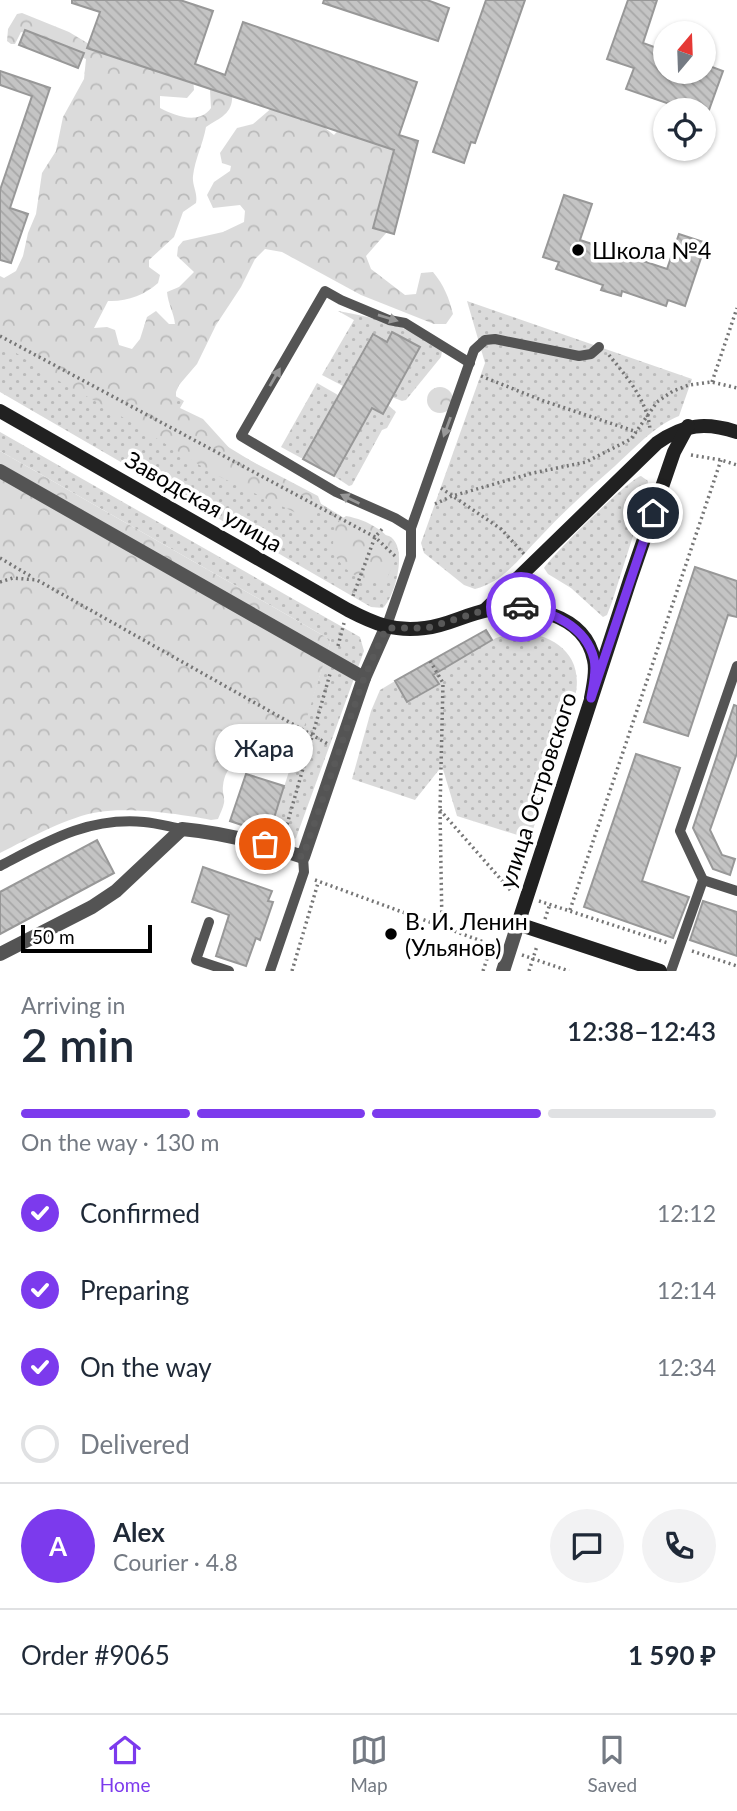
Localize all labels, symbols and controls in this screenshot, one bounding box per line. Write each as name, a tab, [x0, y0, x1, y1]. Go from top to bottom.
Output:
north arrow	[653, 21, 716, 84]
map controls	[653, 21, 716, 161]
button: locate	[653, 98, 716, 161]
place label: Школа №4	[592, 236, 711, 264]
marker: Школа №4	[570, 242, 586, 258]
one-way arrow	[377, 313, 398, 324]
one-way arrow	[269, 367, 281, 387]
one-way arrow	[441, 417, 452, 438]
street label: Заводская улица	[120, 445, 288, 557]
pin	[623, 483, 683, 543]
one-way arrow	[340, 493, 360, 504]
icon: home	[634, 494, 672, 532]
courier	[486, 572, 556, 642]
icon: car	[502, 588, 540, 626]
street label: улица Островского	[492, 688, 582, 892]
callout: Жара	[216, 725, 314, 774]
text: Жара	[234, 734, 294, 762]
pin	[235, 814, 295, 874]
icon: bag	[246, 825, 284, 863]
place label: В. И. Ленин (Ульянов)	[405, 907, 528, 961]
scale bar	[21, 922, 152, 954]
text: 50 m	[32, 925, 75, 948]
marker: В. И. Ленин (Ульянов)	[383, 926, 399, 942]
text: Arriving in	[21, 991, 125, 1019]
text: 12:38–12:43	[567, 1015, 716, 1047]
text: 2 min	[21, 1017, 135, 1072]
text: On the way · 130 m	[21, 1128, 220, 1156]
icon: check	[21, 1194, 59, 1232]
text: Confirmed	[80, 1197, 200, 1229]
text: 12:12	[657, 1199, 716, 1227]
icon: check	[21, 1271, 59, 1309]
text: Preparing	[80, 1274, 189, 1306]
text: 12:14	[657, 1276, 716, 1304]
icon: check	[21, 1348, 59, 1386]
text: On the way	[80, 1351, 212, 1383]
text: 12:34	[657, 1353, 716, 1381]
text: Delivered	[80, 1428, 190, 1460]
button: chat	[550, 1509, 624, 1583]
button: phone	[642, 1509, 716, 1583]
text: Alex	[113, 1516, 165, 1548]
text: A	[49, 1530, 67, 1562]
text: Courier · 4.8	[113, 1548, 238, 1576]
text: Order #9065	[21, 1639, 170, 1671]
text: 1 590 ₽	[628, 1639, 716, 1671]
tab: Home	[100, 1731, 150, 1796]
tab: Map	[350, 1731, 388, 1796]
tab: Saved	[588, 1731, 637, 1796]

